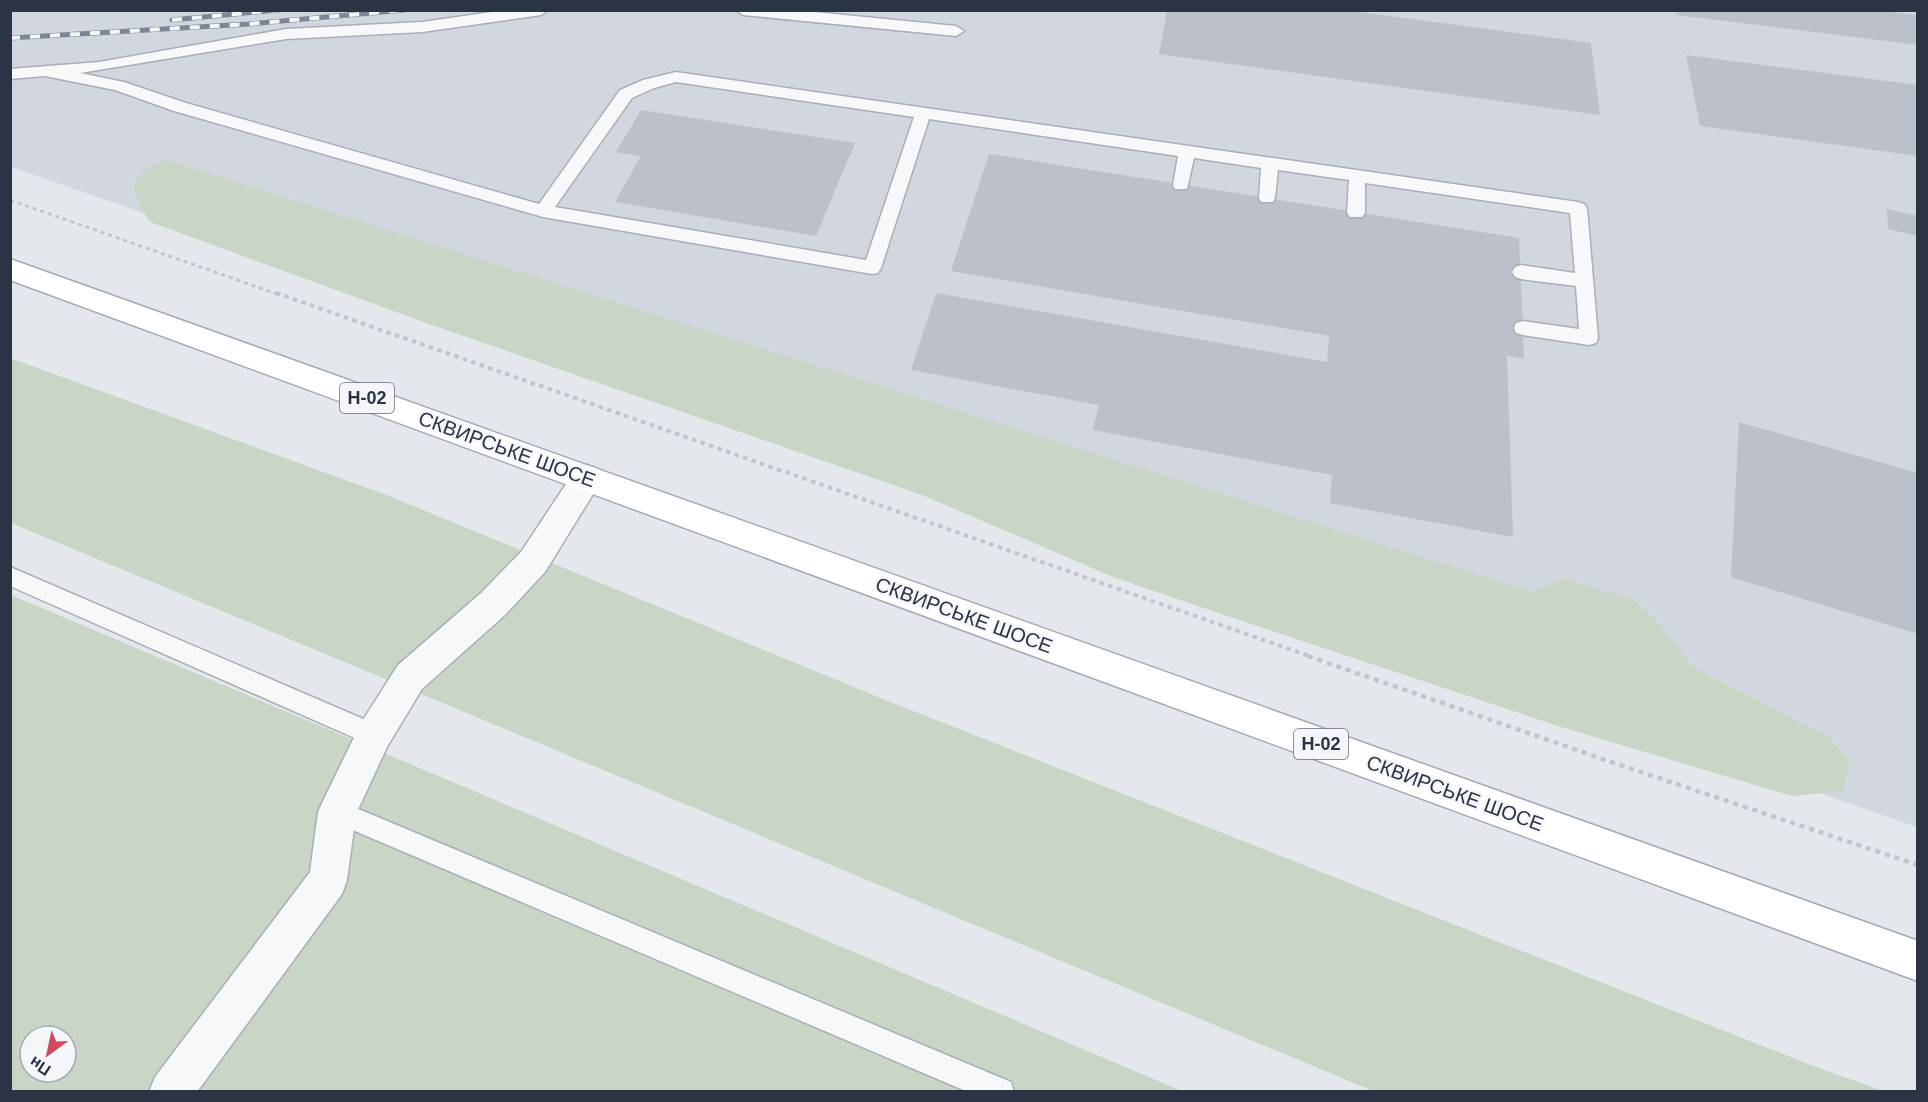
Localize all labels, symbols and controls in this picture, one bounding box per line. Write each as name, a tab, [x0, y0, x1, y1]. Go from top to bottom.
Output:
road number: Н-02	[340, 383, 394, 413]
street label: СКВИРСЬКЕ ШОСЕ	[416, 407, 598, 491]
street label: СКВИРСЬКЕ ШОСЕ	[873, 573, 1055, 657]
road number: Н-02	[1294, 729, 1348, 759]
street label: СКВИРСЬКЕ ШОСЕ	[1364, 751, 1546, 835]
north arrow	[18, 1024, 78, 1084]
text: Пн	[27, 1053, 54, 1079]

